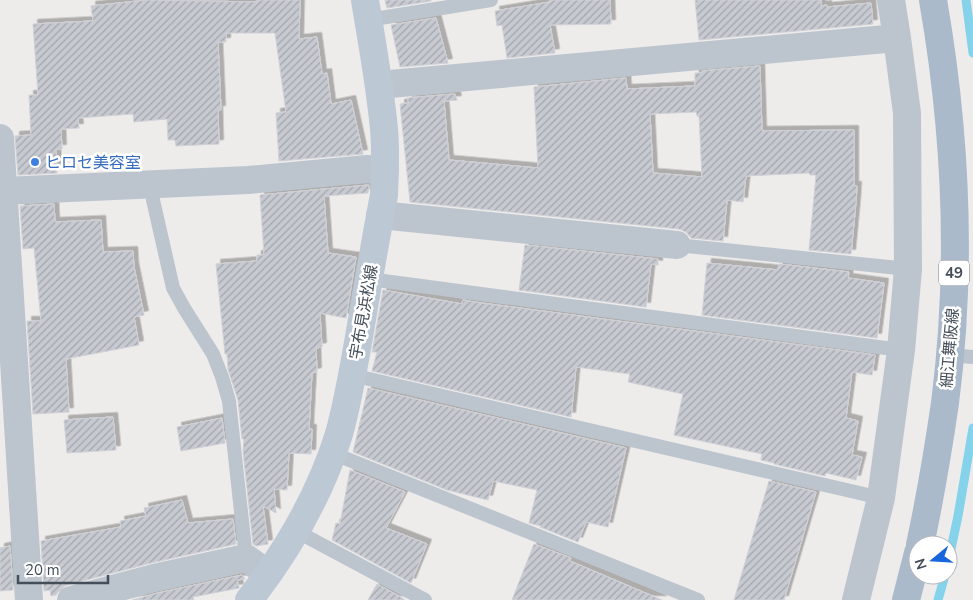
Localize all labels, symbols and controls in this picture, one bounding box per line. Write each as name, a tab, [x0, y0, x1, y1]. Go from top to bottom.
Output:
place label: ヒロセ美容室	[45, 152, 141, 174]
marker: ヒロセ美容室	[29, 156, 41, 168]
road number: 49	[939, 260, 969, 286]
street label: 宇布見浜松線	[345, 263, 383, 361]
street label: 細江舞阪線	[936, 307, 964, 389]
north arrow	[908, 535, 958, 585]
scale bar	[18, 552, 108, 584]
text: N	[910, 556, 932, 572]
text: 20 m	[25, 560, 60, 580]

